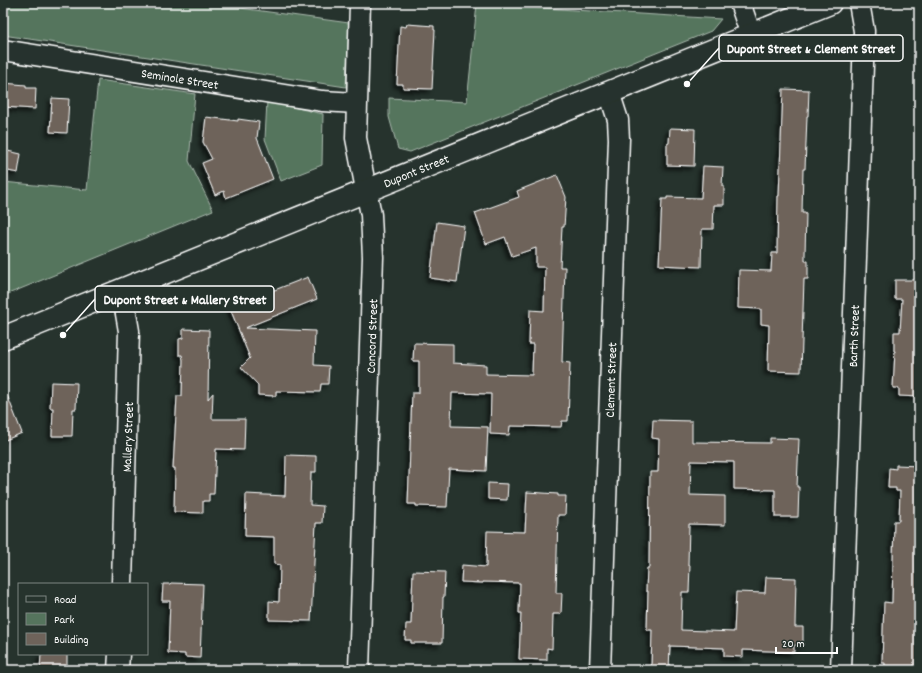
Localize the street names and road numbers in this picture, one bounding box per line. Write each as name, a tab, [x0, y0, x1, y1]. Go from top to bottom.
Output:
street label: Seminole Street	[140, 65, 220, 96]
street label: Dupont Street	[381, 150, 453, 194]
street label: Concord Street	[363, 298, 384, 374]
street label: Barth Street	[845, 304, 866, 368]
street label: Clement Street	[602, 342, 623, 418]
street label: Mallery Street	[119, 401, 140, 473]

